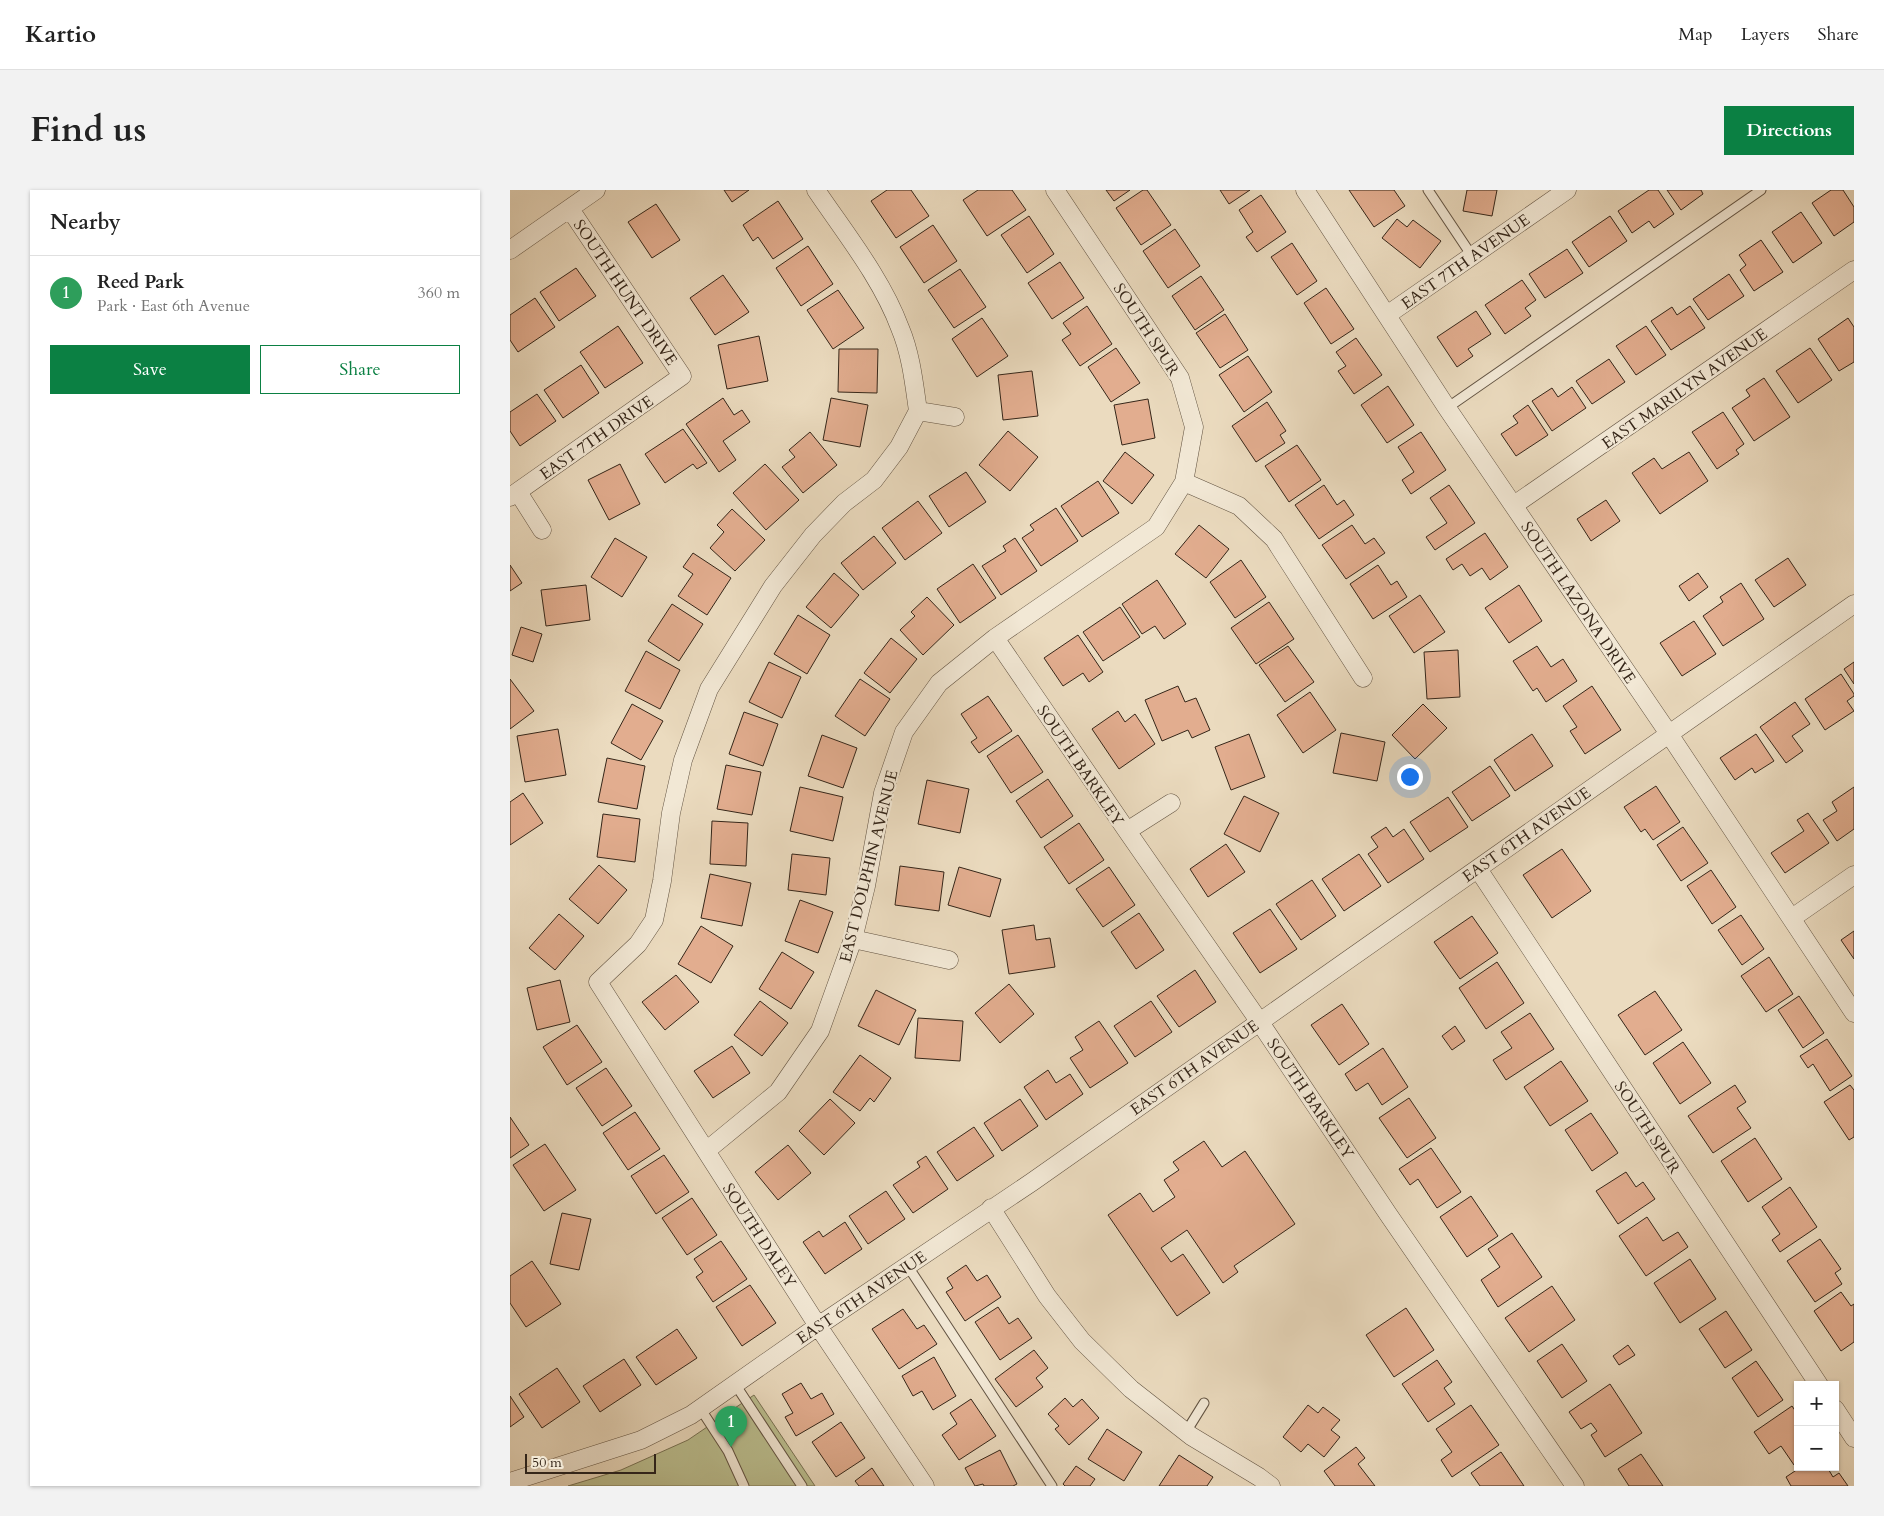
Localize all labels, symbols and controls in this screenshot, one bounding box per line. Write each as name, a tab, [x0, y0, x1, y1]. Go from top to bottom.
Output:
text: Kartio	[25, 18, 96, 51]
text: Map	[1678, 22, 1713, 47]
text: Layers	[1741, 22, 1790, 47]
text: Share	[1818, 22, 1859, 47]
text: Find us	[30, 106, 146, 154]
button: Directions	[1724, 106, 1854, 155]
text: Nearby	[50, 208, 121, 237]
street label: EAST 7TH AVENUE	[1397, 209, 1534, 315]
street label: SOUTH HUNT DRIVE	[568, 215, 682, 370]
text: Reed Park	[97, 269, 184, 295]
street label: SOUTH SPUR	[1108, 279, 1184, 380]
text: 1	[62, 282, 70, 304]
text: 360 m	[418, 282, 460, 304]
text: Park · East 6th Avenue	[97, 295, 250, 317]
street label: EAST MARILYN AVENUE	[1597, 323, 1772, 454]
button: Save	[50, 345, 250, 394]
button: Share	[260, 345, 460, 394]
street label: EAST 7TH DRIVE	[535, 390, 658, 485]
street label: SOUTH LAZONA DRIVE	[1516, 517, 1641, 688]
street label: SOUTH BARKLEY	[1032, 701, 1129, 830]
your location	[1397, 764, 1423, 790]
street label: EAST DOLPHIN AVENUE	[834, 768, 904, 965]
street label: EAST 6TH AVENUE	[1458, 782, 1595, 888]
street label: EAST 6TH AVENUE	[1126, 1015, 1263, 1121]
street label: SOUTH BARKLEY	[1262, 1034, 1359, 1163]
street label: SOUTH SPUR	[1609, 1077, 1685, 1178]
street label: SOUTH DALEY	[717, 1179, 801, 1292]
street label: EAST 6TH AVENUE	[792, 1246, 931, 1350]
map controls	[1794, 1381, 1839, 1471]
button: +	[1794, 1381, 1839, 1426]
pin: 1	[715, 1406, 747, 1447]
button: −	[1794, 1426, 1839, 1471]
scale bar	[525, 1451, 656, 1474]
text: 50 m	[532, 1453, 562, 1472]

